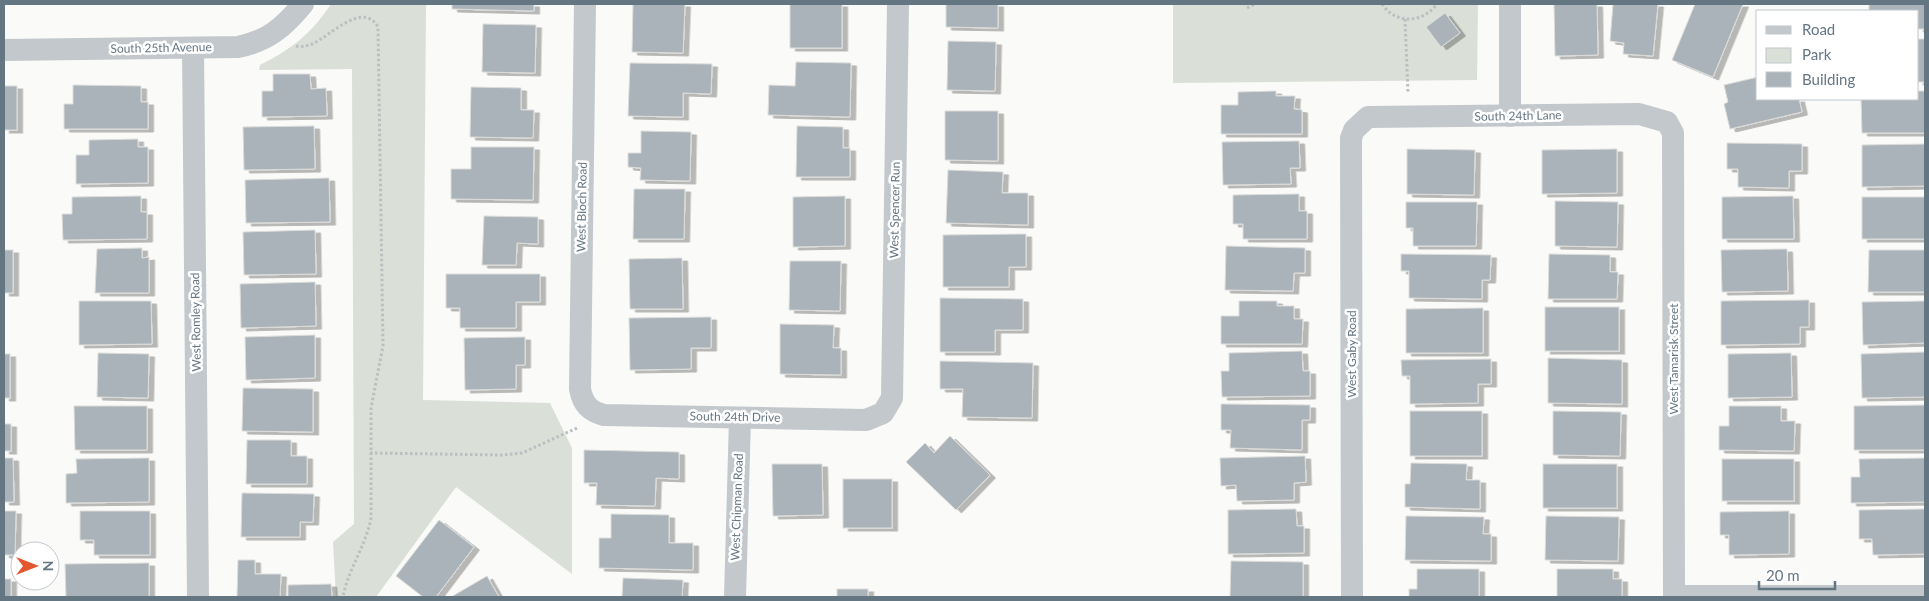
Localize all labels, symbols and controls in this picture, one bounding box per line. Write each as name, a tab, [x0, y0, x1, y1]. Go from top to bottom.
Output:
legend	[1756, 10, 1919, 100]
text: Road	[1802, 20, 1835, 38]
street label: South 25th Avenue	[110, 39, 212, 56]
text: Park	[1802, 45, 1832, 63]
text: Building	[1802, 70, 1855, 88]
street label: South 24th Lane	[1474, 107, 1562, 124]
street label: West Bloch Road	[573, 162, 590, 252]
street label: West Spencer Run	[886, 162, 903, 258]
street label: West Romley Road	[187, 272, 204, 372]
street label: West Tamarisk Street	[1666, 303, 1681, 415]
street label: West Gaby Road	[1344, 310, 1359, 398]
street label: South 24th Drive	[690, 408, 780, 425]
street label: West Chipman Road	[727, 453, 746, 561]
north arrow	[10, 541, 60, 591]
scale bar	[1759, 558, 1835, 590]
text: N	[40, 561, 57, 571]
text: 20 m	[1766, 566, 1800, 584]

